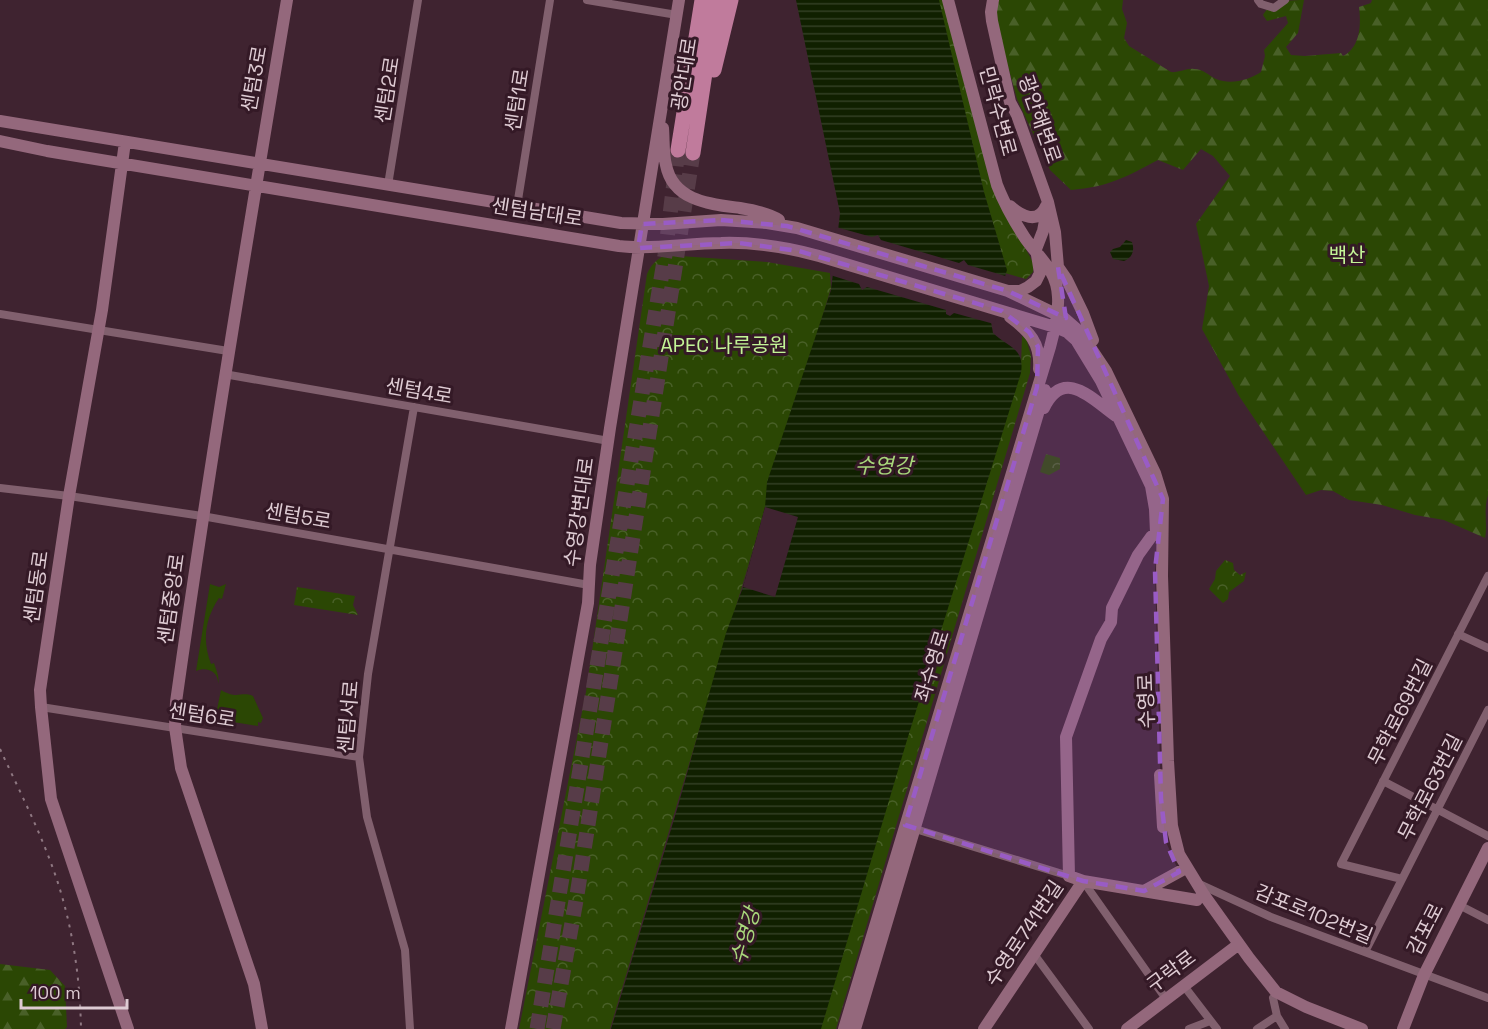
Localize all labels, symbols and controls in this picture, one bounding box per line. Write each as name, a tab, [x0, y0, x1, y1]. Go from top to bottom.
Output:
street label: 광안대로	[665, 36, 703, 112]
street label: 센텀3로	[235, 44, 273, 114]
street label: 센텀2로	[369, 55, 405, 125]
street label: 민락수변로	[974, 63, 1022, 159]
street label: 센텀1로	[499, 67, 535, 133]
street label: 광안해변로	[1013, 71, 1067, 167]
street label: 센텀남대로	[490, 192, 584, 232]
park label: 백산	[1329, 242, 1365, 268]
park label: APEC 나루공원	[660, 332, 788, 358]
street label: 센텀4로	[383, 372, 455, 410]
water label: 수영강	[855, 452, 916, 479]
street label: 수영강변대로	[558, 456, 600, 568]
street label: 센텀5로	[263, 497, 333, 535]
street label: 센텀동로	[18, 549, 54, 625]
street label: 센텀중앙로	[152, 552, 190, 646]
street label: 좌수영로	[909, 627, 955, 705]
street label: 무학로69번길	[1362, 654, 1438, 770]
street label: 수영로	[1132, 673, 1160, 729]
street label: 센텀서로	[332, 679, 364, 755]
street label: 센텀6로	[167, 697, 237, 733]
street label: 무학로63번길	[1392, 729, 1468, 845]
street label: 수영로741번길	[979, 875, 1069, 991]
street label: 감포로102번길	[1251, 878, 1377, 950]
street label: 감포로	[1401, 899, 1449, 959]
water label: 수영강	[724, 902, 767, 968]
street label: 구락로	[1141, 944, 1201, 998]
scale bar	[21, 972, 128, 1010]
text: 100 m	[30, 981, 81, 1004]

